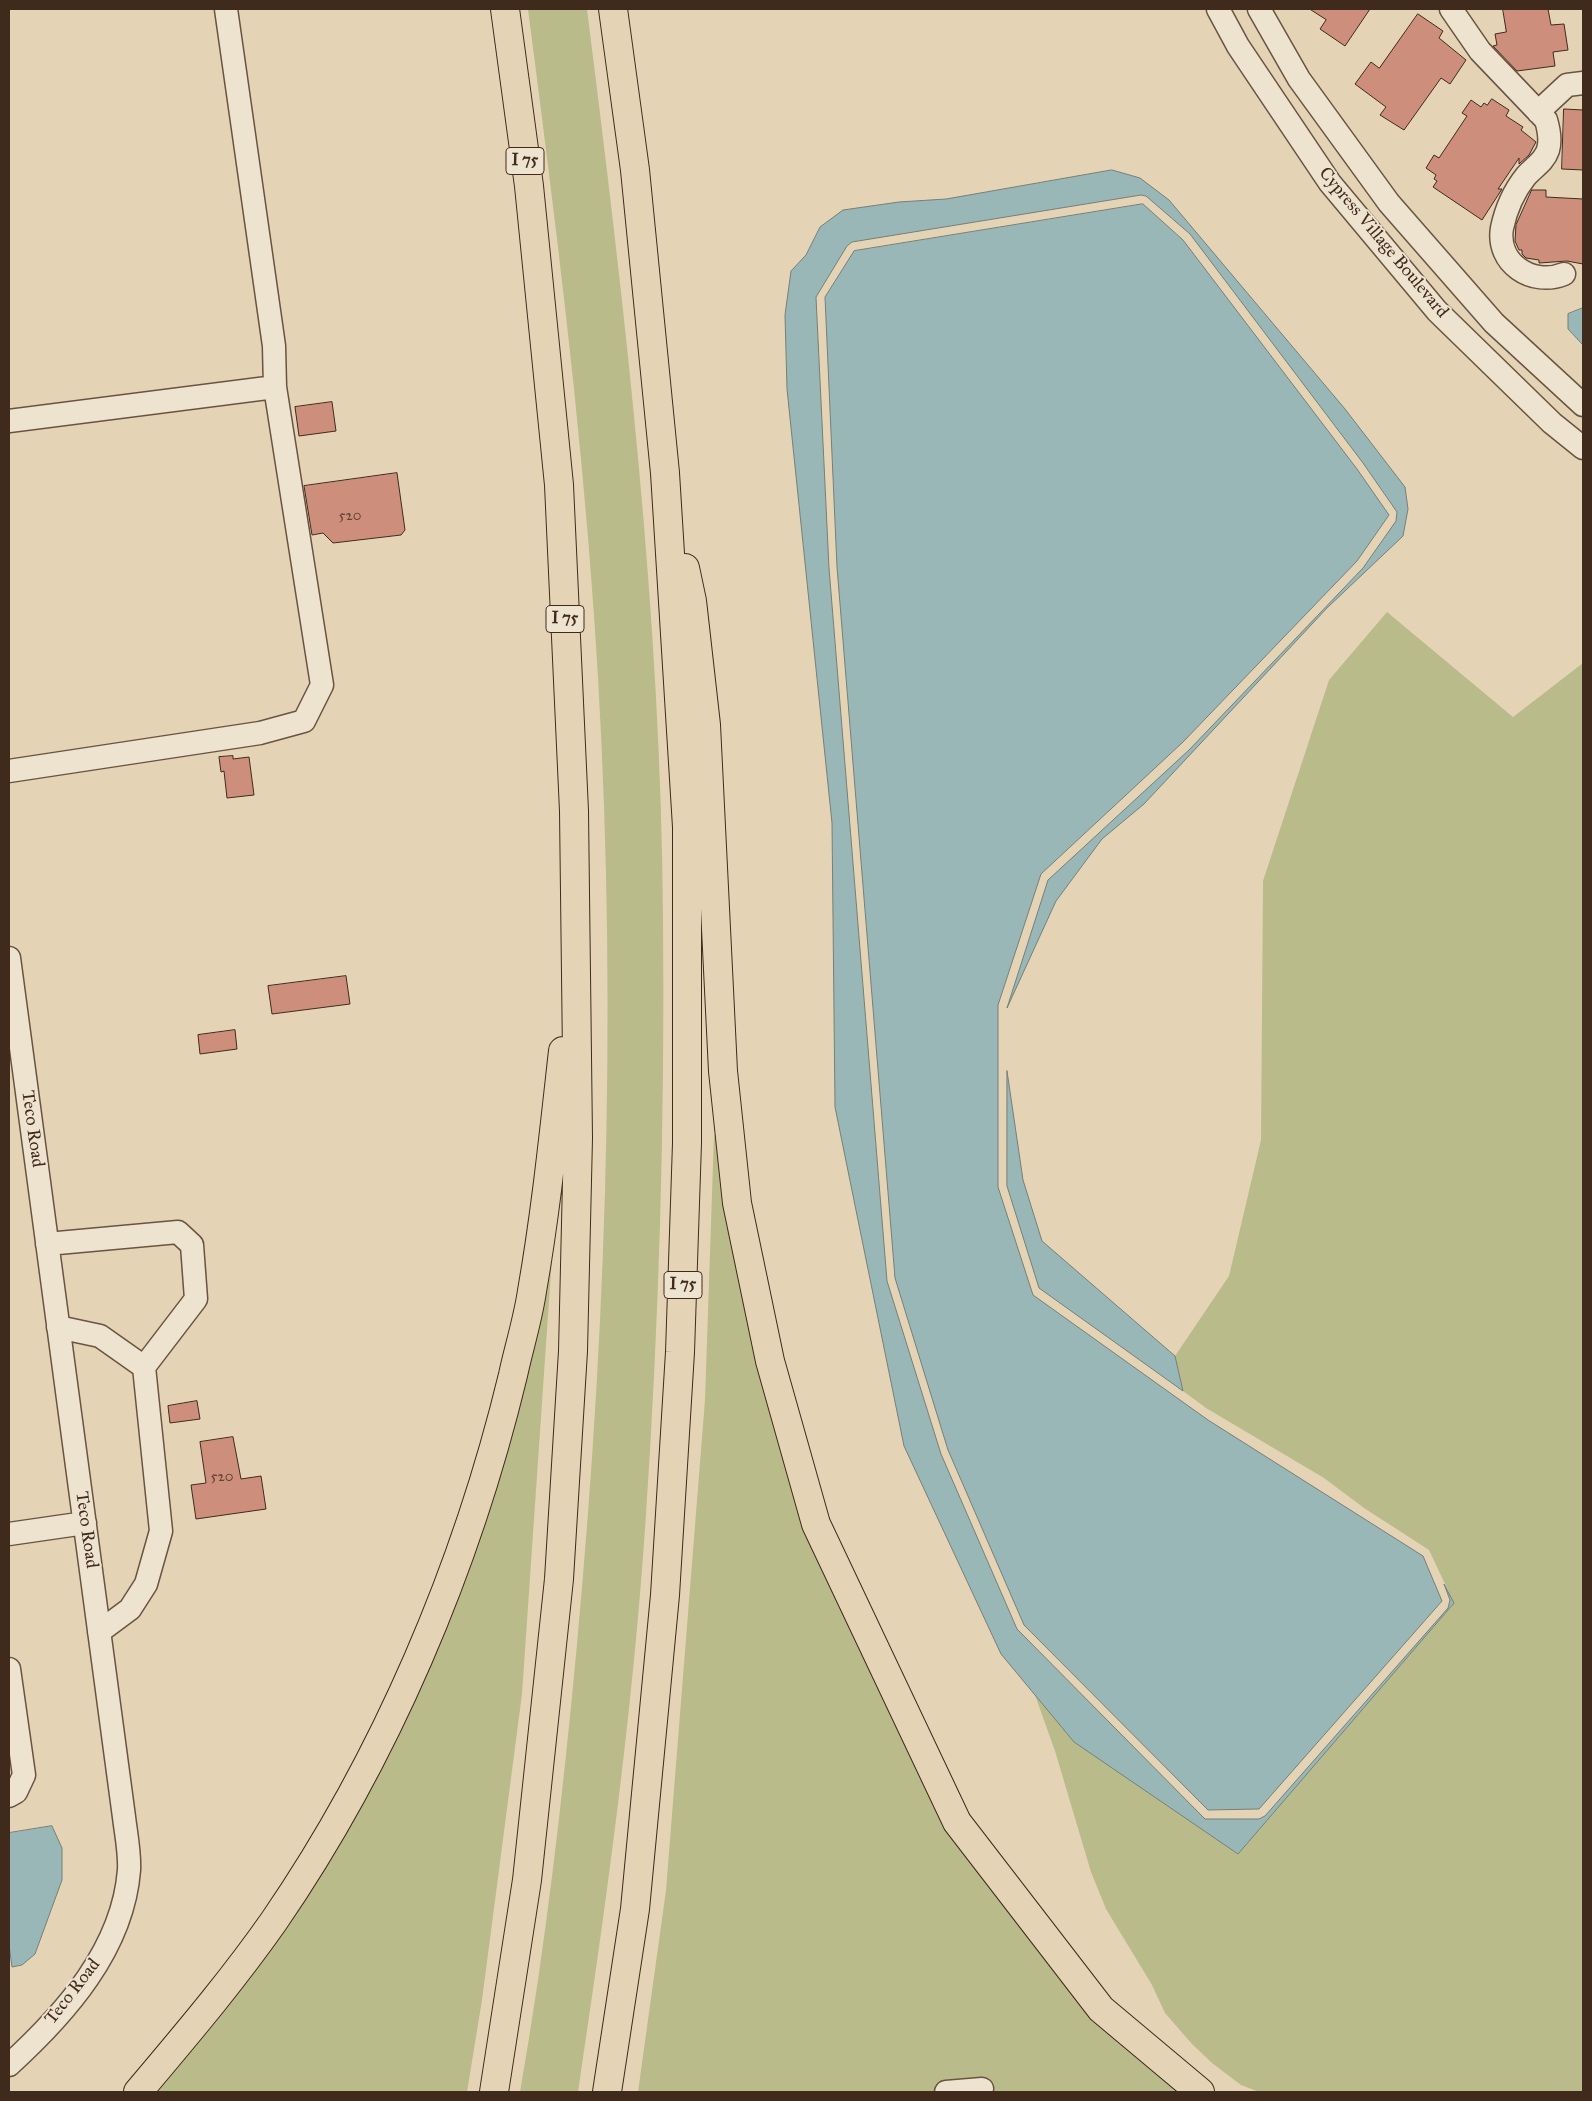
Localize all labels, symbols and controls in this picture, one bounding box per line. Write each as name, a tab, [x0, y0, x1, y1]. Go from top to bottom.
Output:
road number: I 75	[506, 148, 544, 175]
street label: Cypress Village Boulevard	[1314, 163, 1452, 323]
house number: 520	[338, 507, 362, 525]
road number: I 75	[546, 606, 584, 632]
street label: Teco Road	[16, 1089, 48, 1169]
road number: I 75	[664, 1272, 702, 1298]
house number: 520	[210, 1468, 234, 1486]
street label: Teco Road	[70, 1490, 102, 1570]
street label: Teco Road	[41, 1955, 105, 2029]

